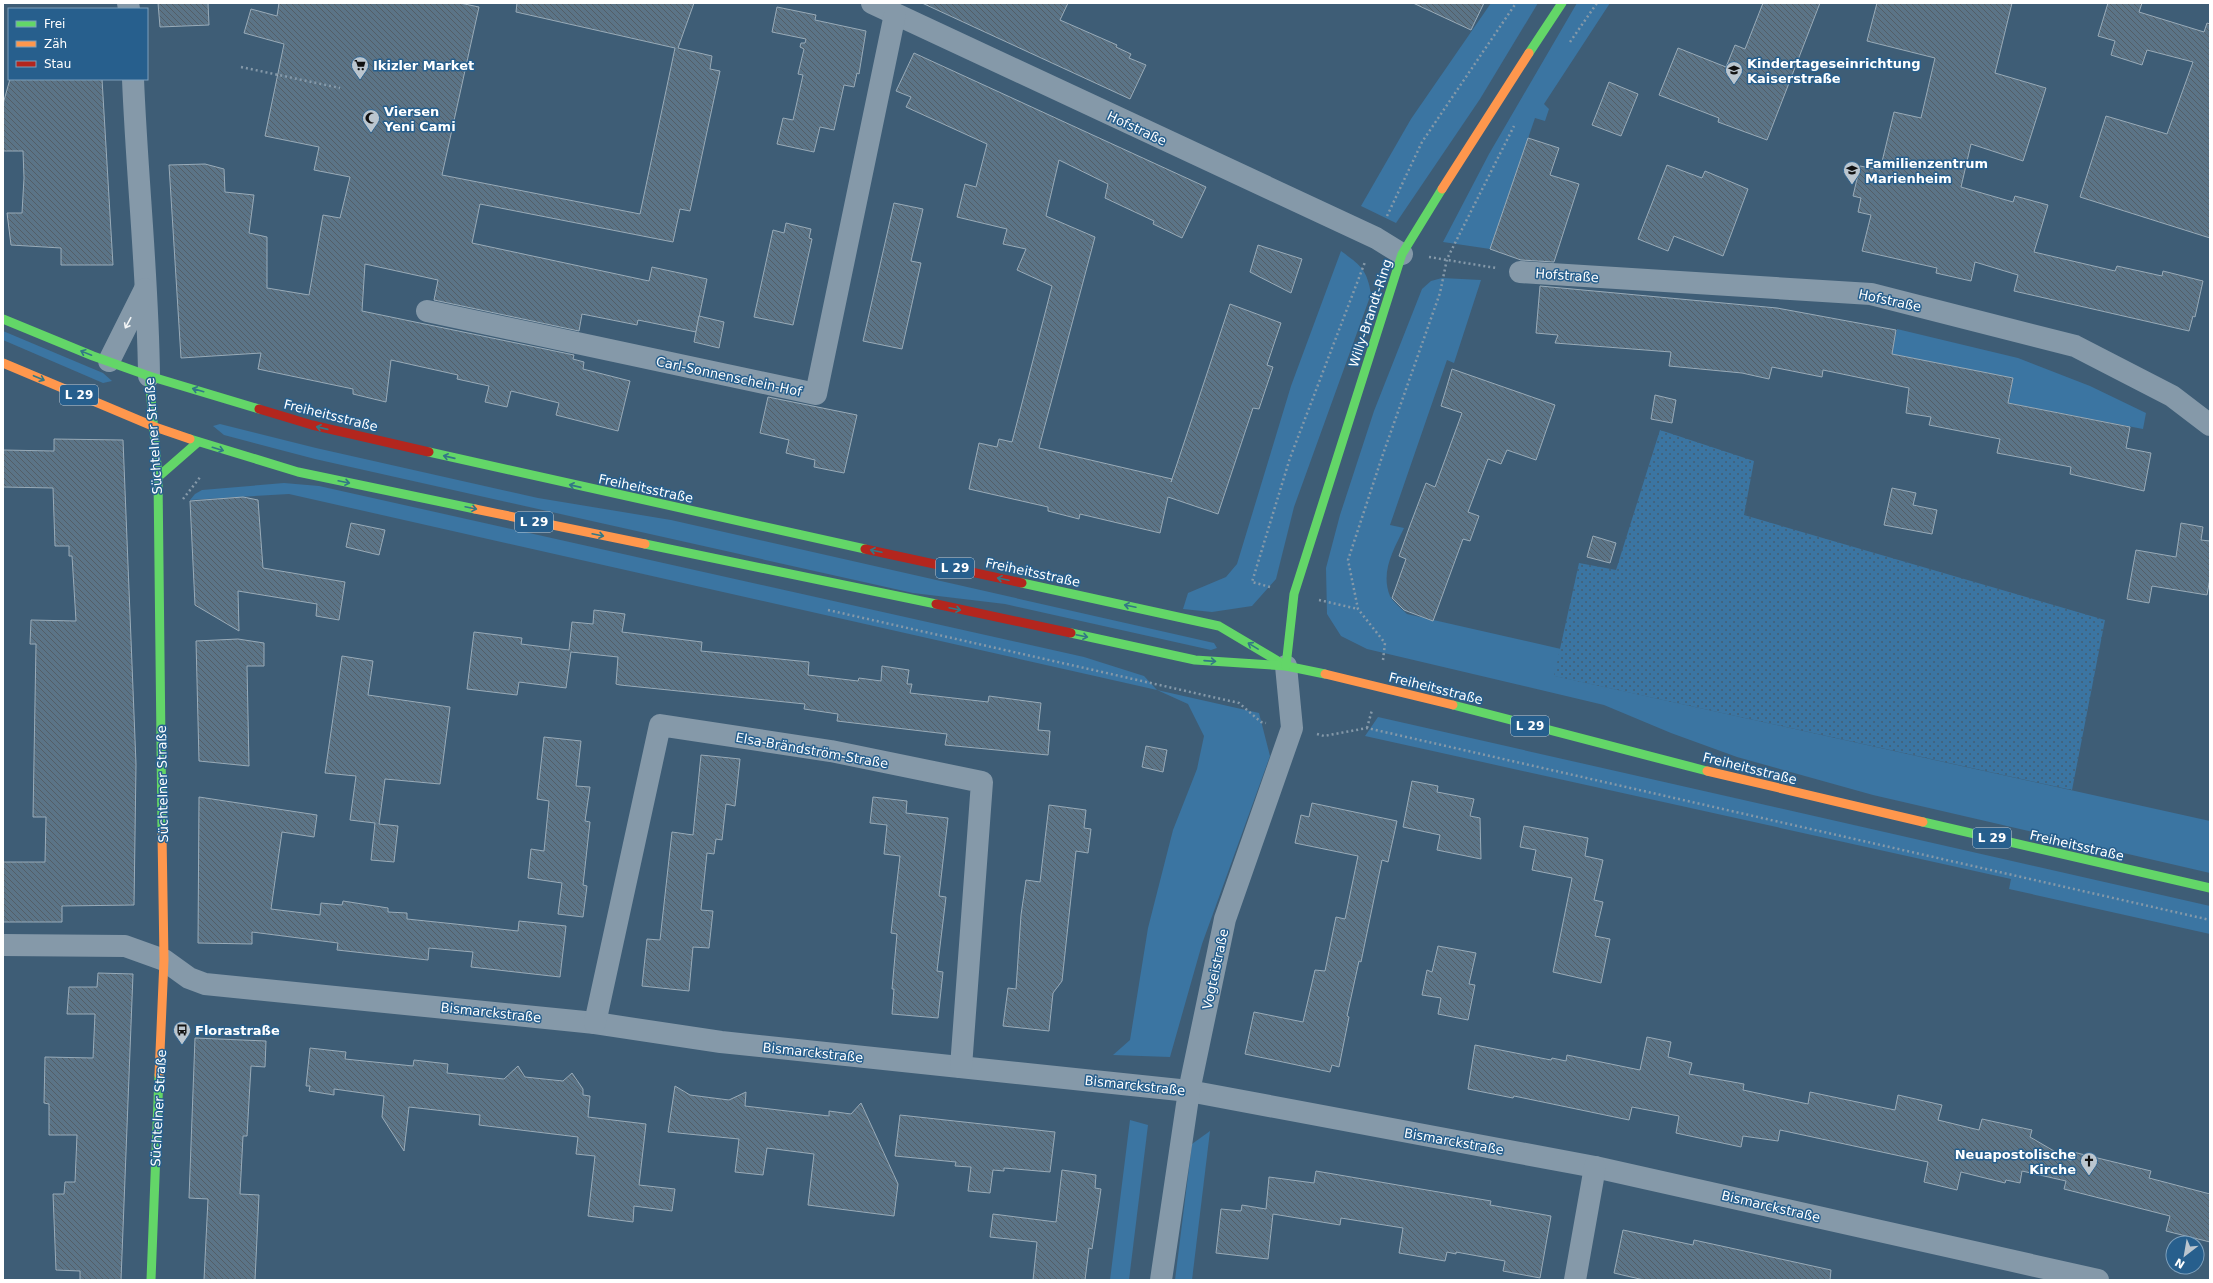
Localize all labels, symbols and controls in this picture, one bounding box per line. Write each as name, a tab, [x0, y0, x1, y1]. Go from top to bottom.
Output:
legend	[8, 8, 148, 80]
text: Frei	[44, 17, 65, 31]
text: Zäh	[44, 37, 67, 51]
supermarket icon: Ikizler Market	[350, 55, 370, 80]
place label: Kindertageseinrichtung Kaiserstraße	[1747, 56, 1921, 86]
text: Stau	[44, 57, 71, 71]
place label: Ikizler Market	[373, 58, 474, 73]
school or university icon: Kindertageseinrichtung Kaiserstraße	[1724, 60, 1744, 85]
place label: Viersen Yeni Cami	[383, 104, 456, 134]
mosque icon: Viersen Yeni Cami	[361, 108, 381, 133]
street label: Hofstraße	[1105, 108, 1169, 149]
place label: Familienzentrum Marienheim	[1865, 156, 1988, 186]
school or university icon: Familienzentrum Marienheim	[1842, 160, 1862, 185]
street label: Willy-Brandt-Ring	[1346, 257, 1395, 369]
street label: Hofstraße	[1535, 266, 1599, 285]
street label: Hofstraße	[1857, 287, 1923, 314]
one-way arrow	[123, 316, 131, 328]
one-way arrow	[80, 349, 92, 356]
street label: Carl-Sonnenschein-Hof	[655, 354, 804, 399]
one-way arrow	[32, 375, 44, 383]
street label: Süchtelner Straße	[142, 377, 165, 495]
road number: L 29	[60, 385, 98, 405]
one-way arrow	[191, 386, 204, 393]
street label: Freiheitsstraße	[282, 397, 379, 434]
one-way arrow	[316, 423, 329, 431]
one-way arrow	[211, 446, 224, 453]
one-way arrow	[443, 452, 456, 460]
street label: Freiheitsstraße	[597, 471, 695, 506]
one-way arrow	[337, 478, 350, 486]
one-way arrow	[569, 481, 582, 489]
one-way arrow	[464, 505, 477, 513]
road number: L 29	[515, 512, 553, 532]
one-way arrow	[591, 531, 604, 539]
one-way arrow	[870, 547, 883, 555]
street label: Freiheitsstraße	[984, 555, 1082, 590]
road number: L 29	[936, 558, 974, 578]
one-way arrow	[997, 574, 1010, 582]
one-way arrow	[1124, 602, 1137, 610]
one-way arrow	[948, 605, 961, 613]
one-way arrow	[1075, 633, 1088, 641]
one-way arrow	[1248, 642, 1259, 650]
one-way arrow	[1203, 658, 1216, 665]
street label: Freiheitsstraße	[1387, 670, 1484, 707]
road number: L 29	[1511, 716, 1549, 736]
street label: Süchtelner Straße	[154, 725, 171, 843]
street label: Elsa-Brändström-Straße	[734, 730, 889, 771]
street label: Freiheitsstraße	[1701, 750, 1798, 787]
street label: Freiheitsstraße	[2028, 827, 2125, 864]
road number: L 29	[1973, 828, 2011, 848]
street label: Vogteistraße	[1200, 927, 1231, 1011]
street label: Bismarckstraße	[440, 1000, 542, 1025]
bus stop icon: Florastraße	[172, 1020, 192, 1045]
place label: Florastraße	[195, 1023, 280, 1038]
street label: Bismarckstraße	[762, 1040, 864, 1065]
street label: Süchtelner Straße	[148, 1049, 169, 1167]
street label: Bismarckstraße	[1084, 1073, 1186, 1098]
street label: Bismarckstraße	[1403, 1125, 1505, 1158]
place label: Neuapostolische Kirche	[1955, 1147, 2076, 1177]
church icon: Neuapostolische Kirche	[2079, 1151, 2099, 1176]
street label: Bismarckstraße	[1720, 1188, 1822, 1225]
north arrow	[2165, 1235, 2205, 1275]
text: N	[2173, 1255, 2187, 1271]

